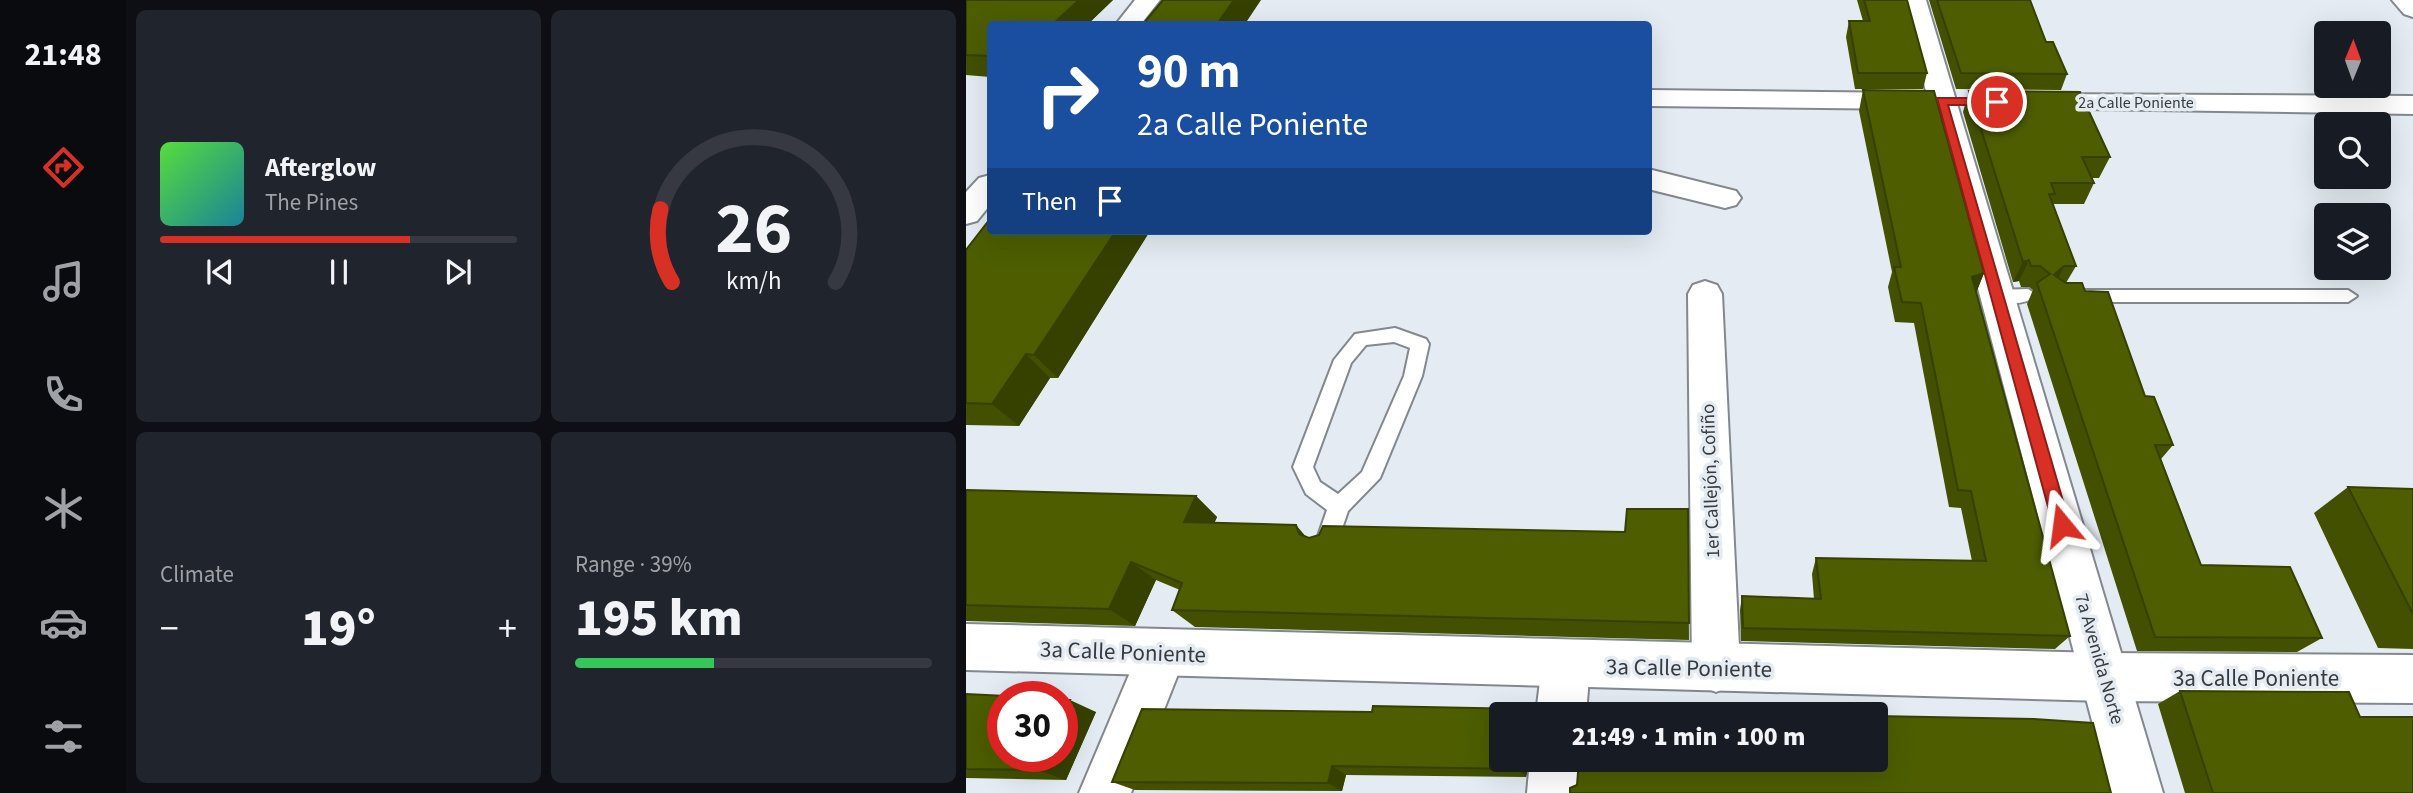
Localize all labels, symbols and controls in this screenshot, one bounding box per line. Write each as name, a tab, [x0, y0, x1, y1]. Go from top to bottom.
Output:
north arrow	[2314, 21, 2390, 98]
map controls	[2314, 21, 2391, 280]
text: 21:48	[24, 32, 102, 78]
text: 90 m	[1137, 37, 1241, 107]
icon: right	[1022, 49, 1113, 140]
pin	[1967, 72, 2027, 132]
icon: arrive	[1978, 83, 2016, 121]
street label: 2a Calle Poniente	[2078, 92, 2194, 114]
text: 2a Calle Poniente	[1137, 102, 1368, 148]
button: search	[2314, 112, 2391, 189]
icon: directions	[39, 143, 88, 192]
text: Afterglow	[265, 149, 376, 186]
text: 26	[715, 178, 792, 282]
icon: arrive	[1091, 182, 1129, 220]
text: Then	[1022, 183, 1077, 220]
text: The Pines	[265, 186, 358, 219]
button: layers	[2314, 203, 2391, 280]
icon: previous	[201, 253, 239, 291]
icon: pause	[320, 253, 358, 291]
icon: next	[439, 253, 477, 291]
icon: music	[39, 257, 88, 306]
text: km/h	[726, 263, 781, 299]
icon: phone	[39, 370, 88, 419]
street label: 1er Callejón, Cofiño	[1695, 403, 1727, 559]
icon: climate	[39, 484, 88, 533]
position arrow	[2025, 488, 2099, 562]
text: Range · 39%	[575, 548, 692, 581]
text: Climate	[160, 558, 234, 591]
text: 195 km	[575, 582, 743, 656]
street label: 7a Avenida Norte	[2067, 590, 2131, 728]
text: 19°	[301, 592, 376, 666]
icon: car	[39, 598, 88, 647]
text: −	[160, 602, 179, 656]
text: +	[498, 602, 517, 656]
street label: 3a Calle Poniente	[1039, 633, 1207, 671]
street label: 3a Calle Poniente	[1606, 650, 1772, 686]
street label: 3a Calle Poniente	[2173, 662, 2339, 695]
speed limit sign: 30	[987, 681, 1078, 772]
icon: filters	[39, 712, 88, 761]
text: 21:49 · 1 min · 100 m	[1572, 718, 1805, 755]

